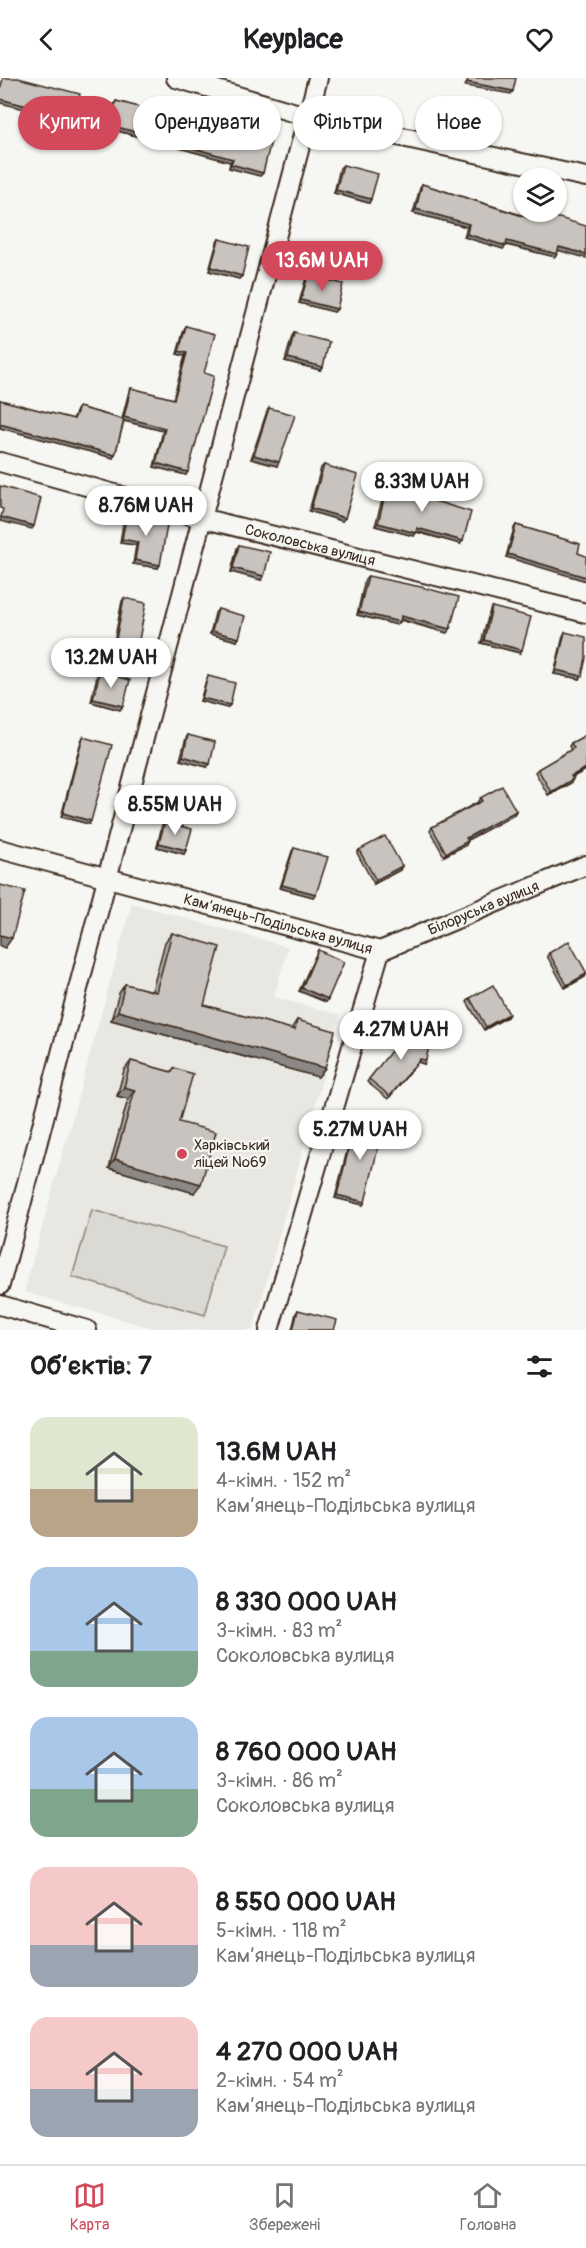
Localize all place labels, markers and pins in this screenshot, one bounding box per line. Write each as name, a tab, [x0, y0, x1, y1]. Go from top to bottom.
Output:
pin: 13.6M UAH	[253, 241, 391, 292]
pin: 8.33M UAH	[353, 462, 491, 513]
pin: 8.76M UAH	[77, 486, 215, 537]
pin: 13.2M UAH	[42, 638, 180, 689]
pin: 8.55M UAH	[106, 785, 244, 836]
pin: 4.27M UAH	[332, 1010, 470, 1061]
pin: 5.27M UAH	[291, 1110, 429, 1161]
place label: Харківський ліцей №69	[194, 1136, 270, 1172]
marker: Харківський ліцей №69	[175, 1147, 189, 1161]

